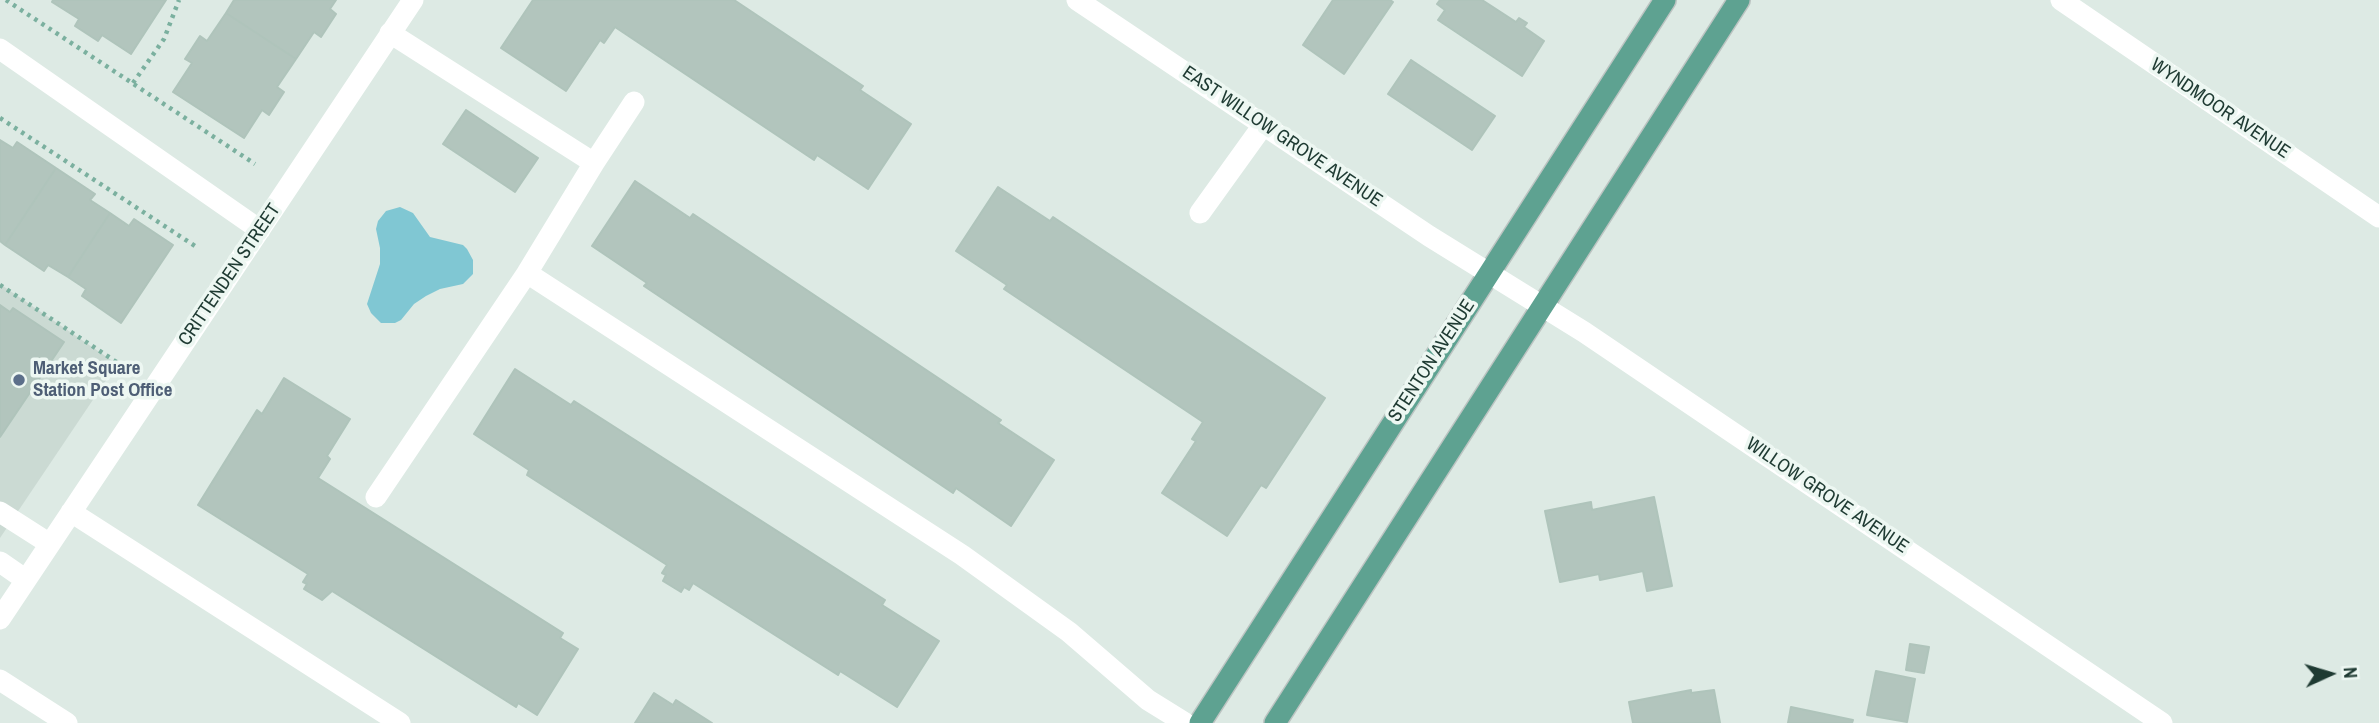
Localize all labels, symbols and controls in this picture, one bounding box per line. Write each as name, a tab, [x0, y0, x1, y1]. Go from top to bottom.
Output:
street label: WYNDMOOR AVENUE	[2146, 54, 2294, 164]
street label: EAST WILLOW GROVE AVENUE	[1178, 62, 1386, 212]
street label: CRITTENDEN STREET	[174, 200, 286, 350]
street label: STENTON AVENUE	[1384, 295, 1480, 427]
place label: Market Square Station Post Office	[33, 358, 172, 402]
marker: Market Square Station Post Office	[11, 372, 27, 388]
street label: WILLOW GROVE AVENUE	[1741, 433, 1913, 559]
north arrow	[2295, 639, 2365, 709]
text: N	[2338, 666, 2364, 679]

